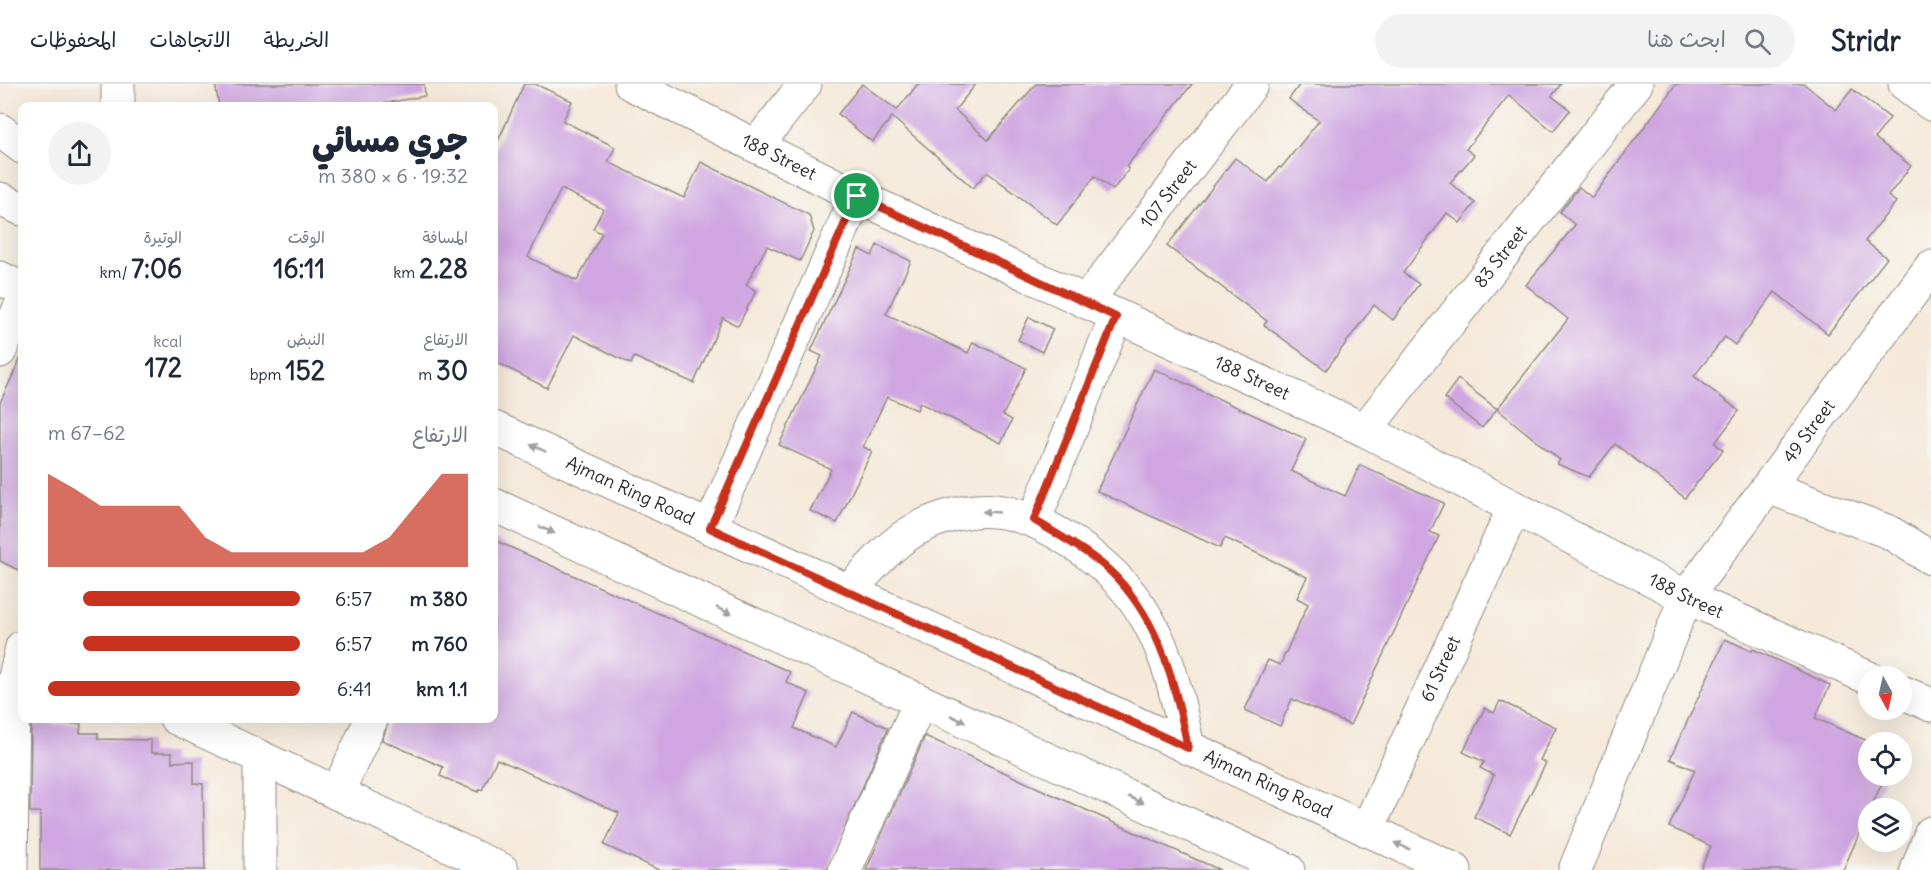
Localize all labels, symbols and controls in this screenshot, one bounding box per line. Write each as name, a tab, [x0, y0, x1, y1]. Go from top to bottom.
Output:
search box	[1375, 14, 1795, 68]
text: Stridr	[1831, 23, 1901, 59]
text: ابحث هنا	[1647, 25, 1726, 53]
icon: search	[1741, 25, 1774, 58]
text: المحفوظات	[30, 26, 116, 53]
text: الاتجاهات	[149, 26, 231, 53]
text: الخريطة	[264, 26, 329, 53]
text: جري مسائي	[312, 119, 468, 161]
button: share	[48, 122, 111, 185]
street label: 188 Street	[738, 129, 820, 185]
street label: 107 Street	[1135, 155, 1201, 232]
text: 19:32 · 6 × 380 m	[318, 163, 468, 188]
pin	[831, 170, 882, 221]
icon: arrive	[840, 179, 873, 212]
street label: 83 Street	[1469, 221, 1532, 292]
text: الوتيرة	[143, 227, 182, 247]
text: الوقت	[288, 227, 325, 247]
text: المسافة	[422, 227, 468, 247]
text: 7:06	[131, 252, 182, 285]
text: 16:11	[273, 252, 325, 285]
text: 2.28	[419, 252, 468, 285]
text: /km	[99, 262, 131, 282]
text: km	[393, 262, 419, 282]
text: النبض	[287, 329, 325, 349]
text: الارتفاع	[423, 329, 468, 349]
text: kcal	[153, 331, 182, 351]
street label: 188 Street	[1211, 350, 1293, 405]
text: 172	[145, 351, 182, 384]
text: 152	[285, 354, 325, 387]
text: 30	[436, 354, 468, 387]
text: bpm	[250, 364, 285, 384]
text: m	[418, 364, 436, 384]
street label: 49 Street	[1778, 395, 1840, 467]
text: 62–67 m	[48, 420, 126, 445]
text: الارتفاع	[412, 422, 468, 447]
one-way arrow	[530, 444, 547, 453]
street label: Ajman Ring Road	[563, 451, 699, 530]
one-way arrow	[982, 508, 1001, 517]
one-way arrow	[538, 525, 556, 535]
street label: 188 Street	[1645, 568, 1727, 623]
text: 6:57	[335, 586, 372, 611]
text: 380 m	[410, 586, 468, 611]
one-way arrow	[715, 607, 732, 616]
text: 6:57	[335, 631, 372, 656]
text: 760 m	[411, 631, 468, 656]
street label: 61 Street	[1415, 632, 1465, 705]
north arrow	[1858, 666, 1912, 720]
map controls	[1858, 666, 1912, 852]
text: 6:41	[337, 676, 372, 701]
text: 1.1 km	[416, 676, 468, 701]
one-way arrow	[950, 715, 967, 724]
button: locate	[1858, 732, 1912, 786]
street label: Ajman Ring Road	[1200, 744, 1337, 823]
one-way arrow	[1127, 796, 1144, 805]
button: layers	[1858, 798, 1912, 852]
one-way arrow	[1392, 841, 1410, 851]

